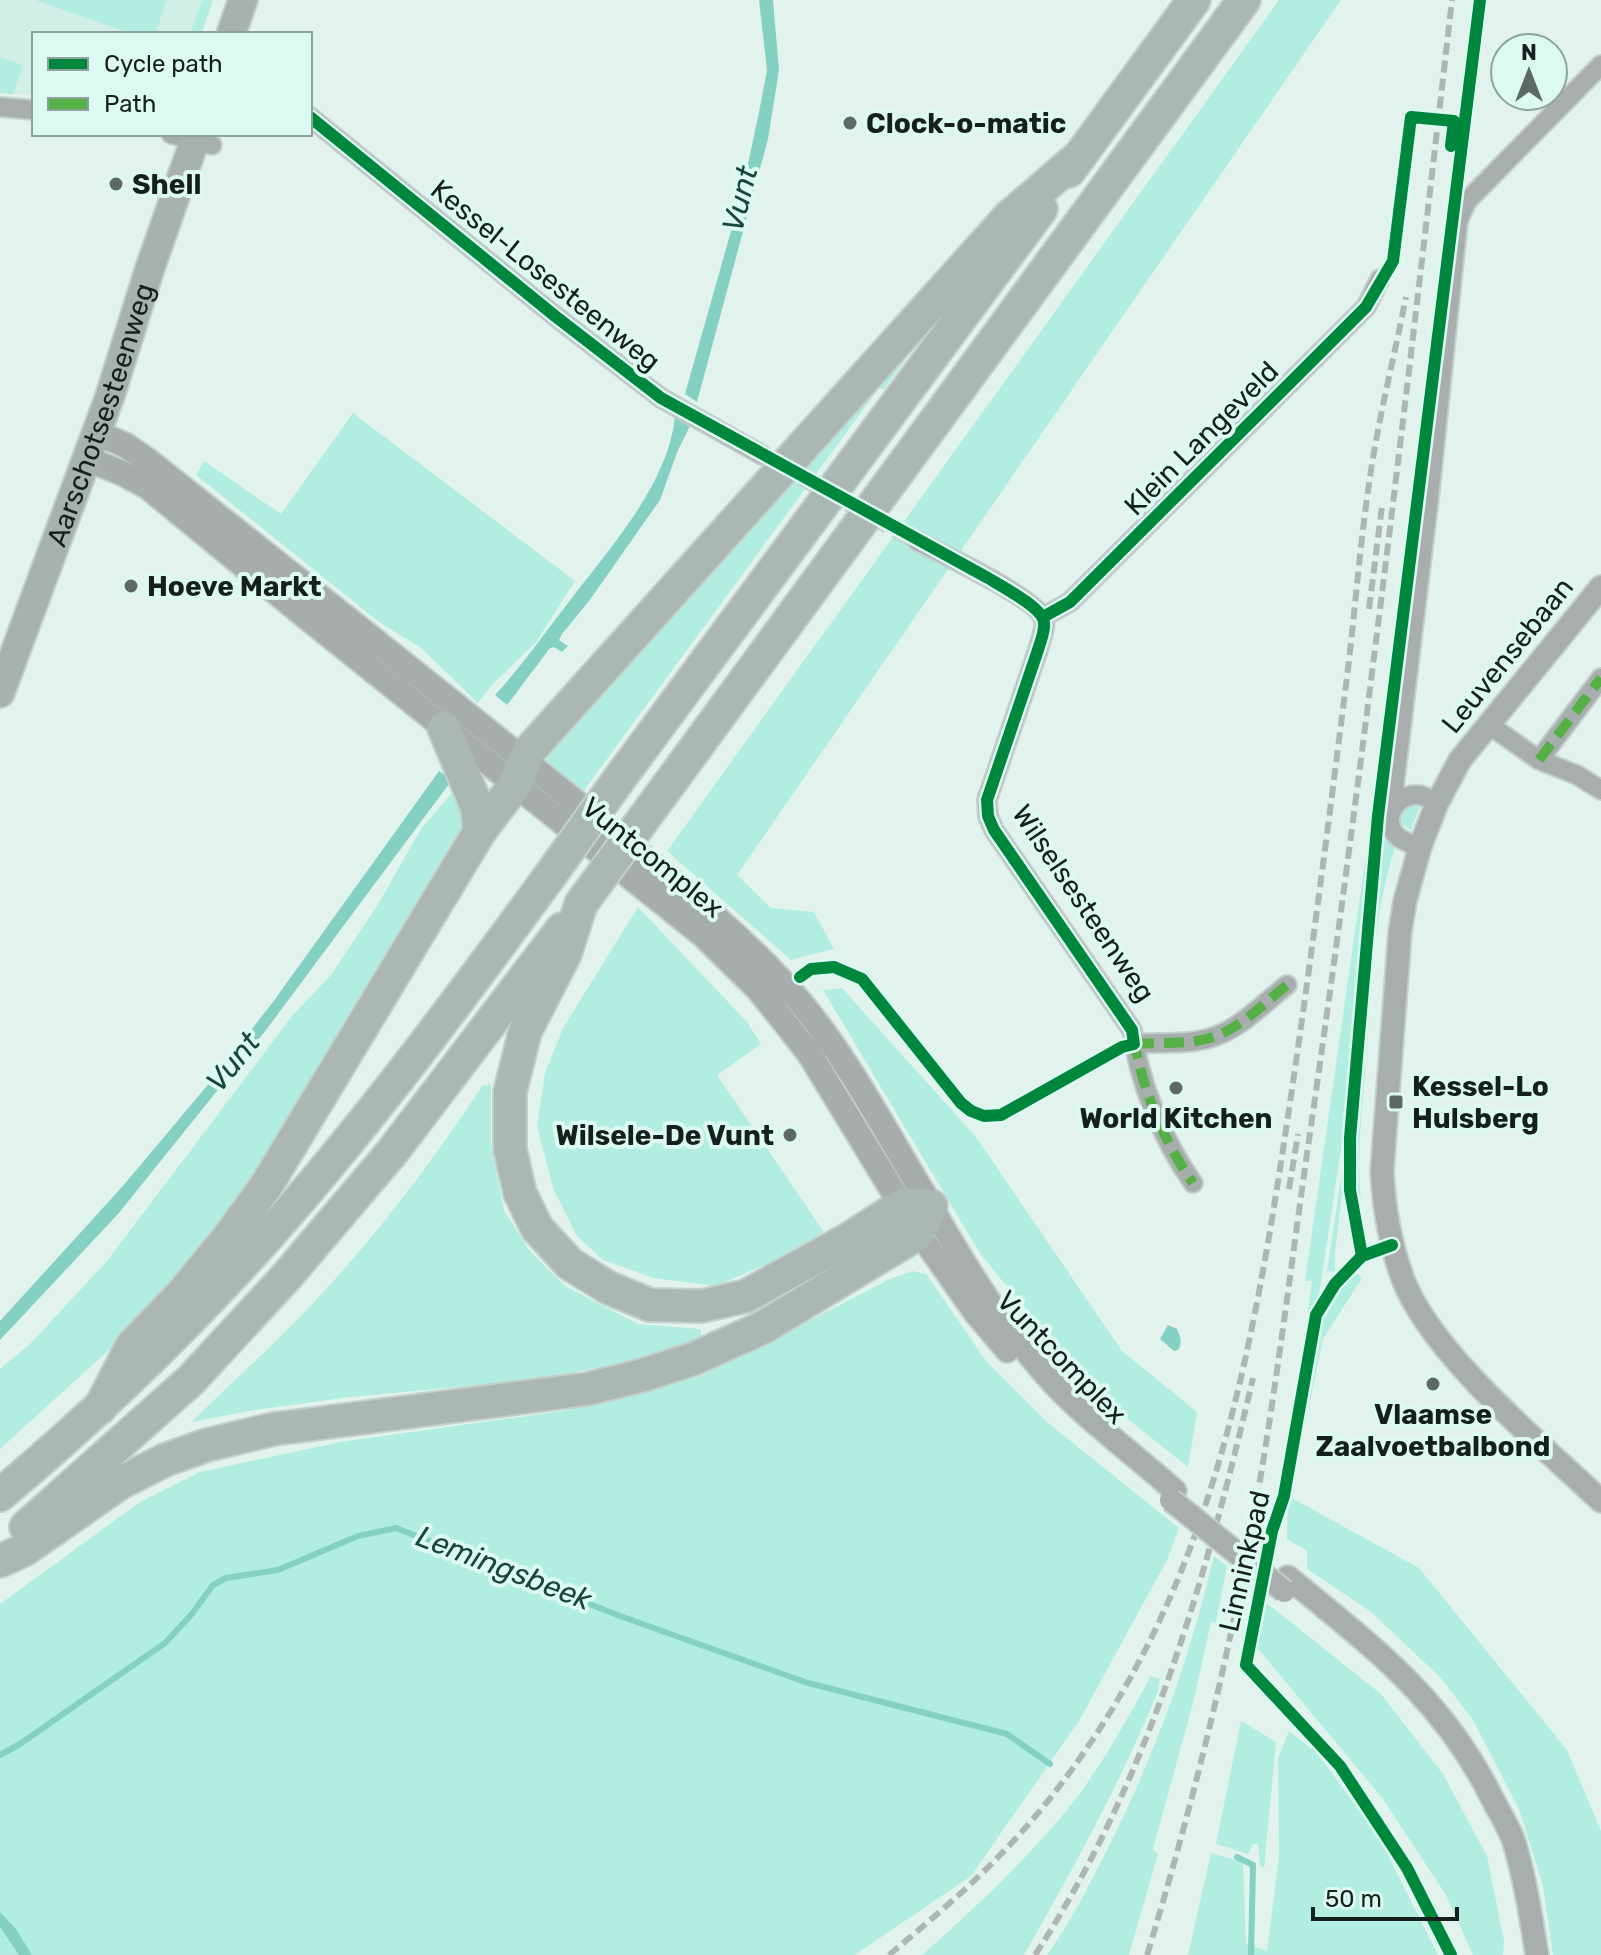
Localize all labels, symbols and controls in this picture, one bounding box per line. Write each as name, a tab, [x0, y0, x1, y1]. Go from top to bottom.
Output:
legend	[32, 32, 312, 136]
north arrow	[1489, 32, 1569, 112]
text: N	[1521, 39, 1537, 66]
text: Cycle path	[104, 50, 223, 78]
text: Path	[104, 90, 156, 118]
place label: Clock-o-matic	[866, 107, 1066, 140]
marker: Clock-o-matic	[841, 114, 859, 132]
water label: Vunt	[715, 162, 766, 235]
place label: Shell	[132, 168, 201, 201]
street label: Kessel-Losesteenweg	[424, 173, 667, 378]
marker: Shell	[107, 175, 125, 193]
street label: Aarschotsesteenweg	[40, 279, 161, 551]
street label: Klein Langeveld	[1118, 355, 1285, 522]
place label: Hoeve Markt	[147, 570, 322, 603]
street label: Leuvensebaan	[1435, 571, 1580, 740]
marker: Hoeve Markt	[122, 577, 140, 595]
street label: Vuntcomplex	[575, 790, 730, 924]
street label: Wilselsesteenweg	[1005, 798, 1162, 1008]
water label: Vunt	[198, 1025, 268, 1099]
place label: Kessel-Lo Hulsberg	[1412, 1070, 1549, 1135]
marker: World Kitchen	[1167, 1079, 1185, 1097]
marker: Kessel-Lo Hulsberg	[1387, 1093, 1405, 1111]
place label: World Kitchen	[1079, 1102, 1273, 1135]
place label: Wilsele-De Vunt	[555, 1119, 774, 1152]
marker: Wilsele-De Vunt	[781, 1126, 799, 1144]
street label: Vuntcomplex	[990, 1284, 1133, 1431]
marker: Vlaamse Zaalvoetbalbond	[1424, 1375, 1442, 1393]
place label: Vlaamse Zaalvoetbalbond	[1316, 1398, 1550, 1463]
street label: Linninkpad	[1212, 1487, 1277, 1635]
water label: Lemingsbeek	[411, 1518, 597, 1618]
scale bar	[1313, 1871, 1457, 1921]
text: 50 m	[1325, 1885, 1382, 1913]

